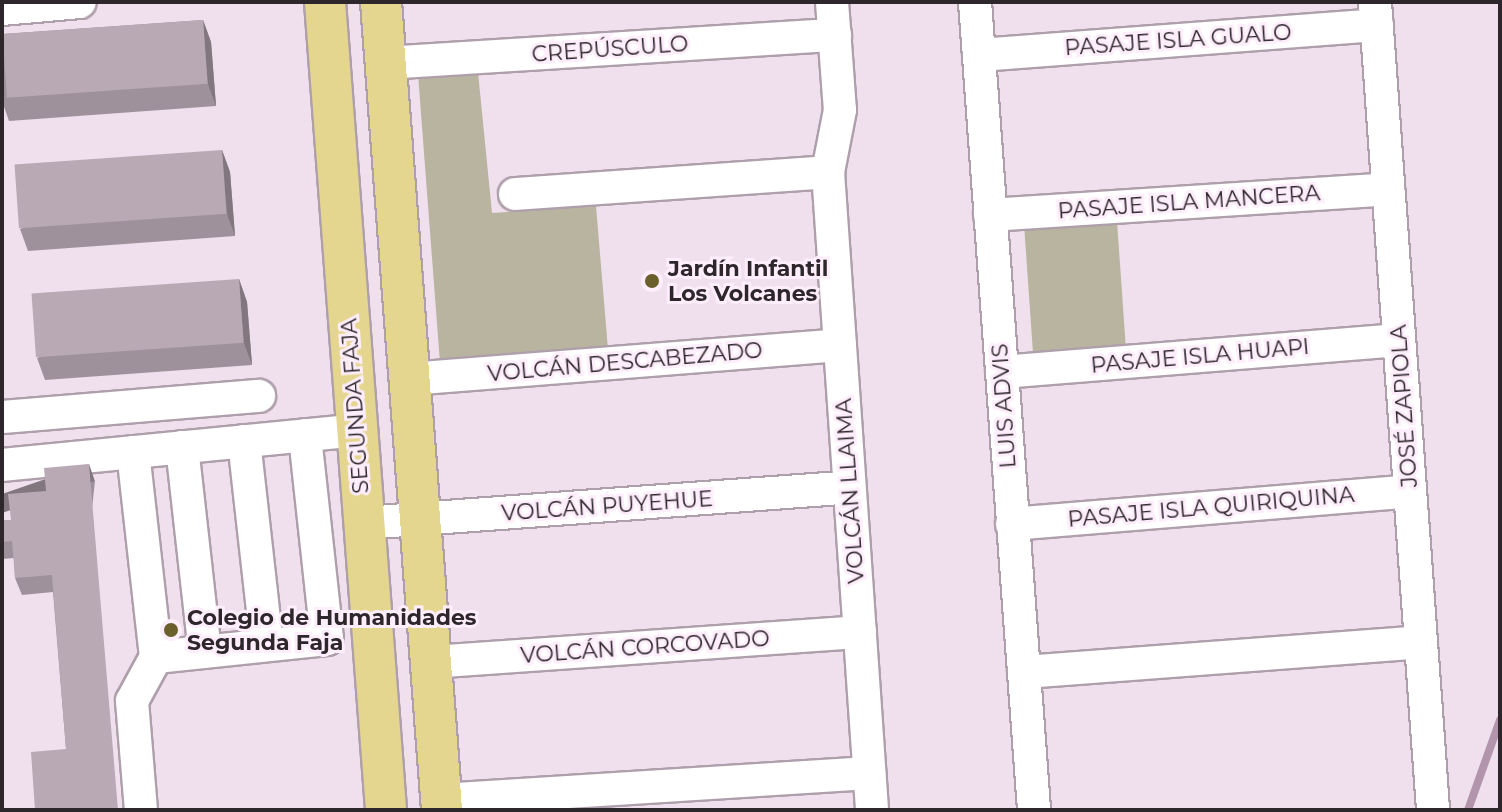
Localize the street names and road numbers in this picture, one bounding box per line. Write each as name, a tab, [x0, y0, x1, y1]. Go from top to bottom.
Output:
street label: PASAJE ISLA GUALO	[1064, 19, 1292, 61]
street label: CREPÚSCULO	[531, 30, 689, 68]
street label: PASAJE ISLA MANCERA	[1057, 180, 1321, 224]
street label: SEGUNDA FAJA	[336, 317, 374, 495]
street label: JOSÉ ZAPIOLA	[1385, 324, 1423, 488]
street label: PASAJE ISLA HUAPI	[1090, 333, 1310, 379]
street label: VOLCÁN DESCABEZADO	[486, 337, 764, 387]
street label: LUIS ADVIS	[986, 343, 1022, 469]
street label: VOLCÁN LLAIMA	[830, 397, 870, 585]
street label: PASAJE ISLA QUIRIQUINA	[1067, 481, 1355, 533]
street label: VOLCÁN PUYEHUE	[500, 485, 714, 527]
street label: VOLCÁN CORCOVADO	[520, 625, 770, 669]

